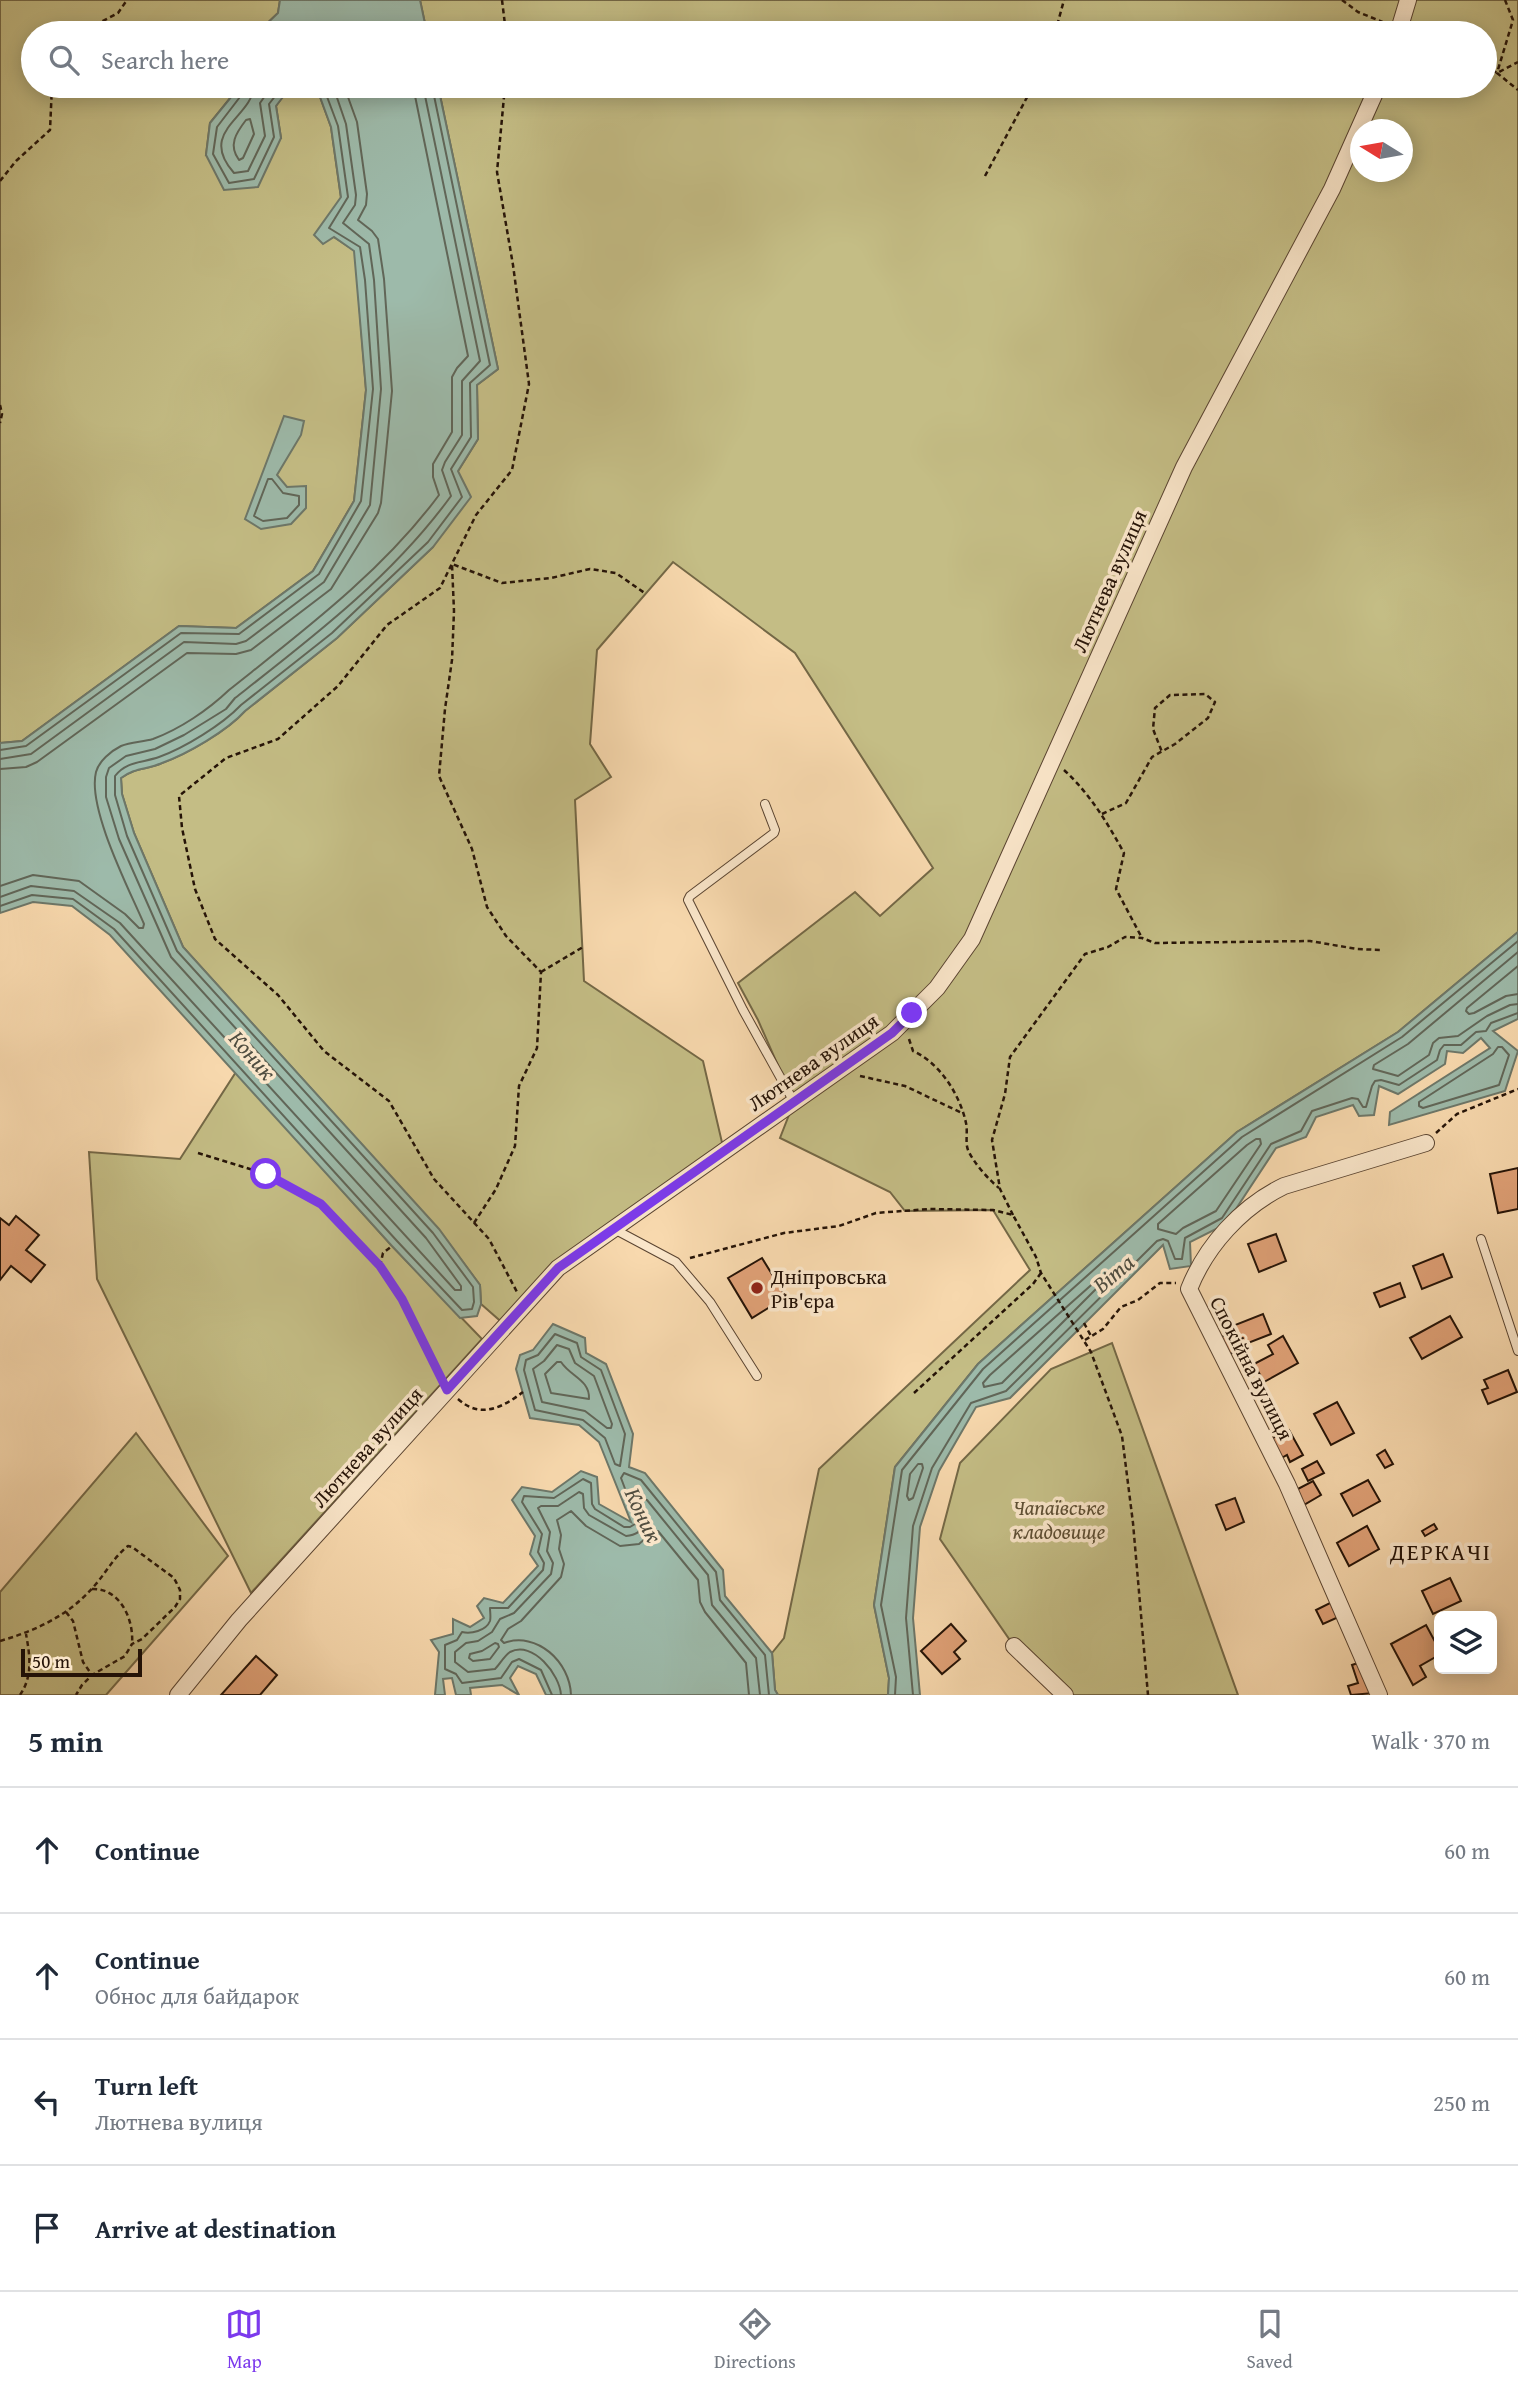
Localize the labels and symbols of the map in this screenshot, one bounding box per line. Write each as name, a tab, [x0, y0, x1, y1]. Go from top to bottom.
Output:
north arrow	[1350, 119, 1413, 182]
street label: Лютнева вулиця	[1064, 504, 1154, 657]
route end	[896, 997, 927, 1028]
street label: Лютнева вулиця	[741, 1005, 885, 1119]
water label: Коник	[222, 1022, 284, 1088]
route start	[250, 1158, 281, 1189]
water label: Віта	[1084, 1246, 1141, 1301]
place label: Дніпровська Рів'єра	[770, 1261, 887, 1316]
marker: Дніпровська Рів'єра	[749, 1280, 765, 1296]
street label: Спокійна вулиця	[1202, 1291, 1302, 1446]
street label: Лютнева вулиця	[304, 1379, 430, 1514]
water label: Коник	[617, 1482, 671, 1548]
park label: Чапаївське кладовище	[1013, 1492, 1105, 1547]
district label: ДЕРКАЧІ	[1389, 1535, 1492, 1568]
scale bar	[21, 1646, 142, 1678]

